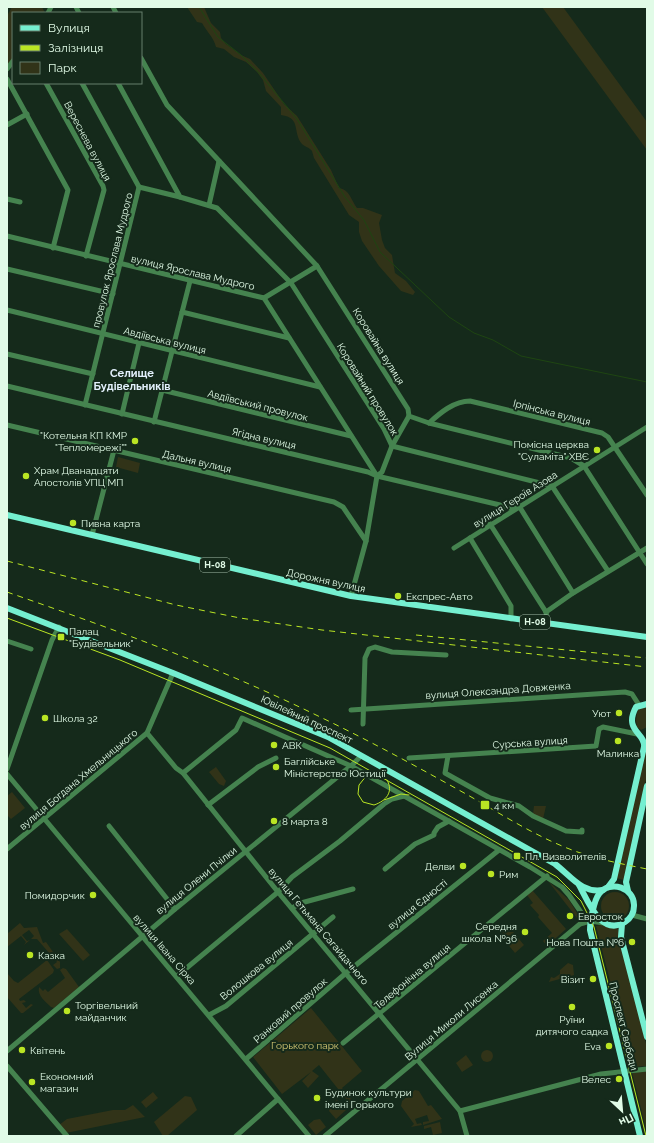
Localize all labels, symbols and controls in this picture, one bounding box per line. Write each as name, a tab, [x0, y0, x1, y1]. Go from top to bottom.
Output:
legend	[12, 12, 142, 84]
text: Вулиця	[48, 21, 90, 35]
text: Залізниця	[48, 41, 103, 55]
text: Парк	[48, 61, 77, 75]
street label: Вереснева вулиця	[62, 100, 113, 183]
street label: провулок Ярослава Мудрого	[90, 192, 135, 329]
street label: вулиця Ярослава Мудрого	[130, 253, 256, 292]
street label: Коровайна вулиця	[351, 306, 407, 387]
street label: Авдіївська вулиця	[123, 325, 207, 356]
street label: Коровайний провулок	[335, 341, 400, 437]
district label: Селище Будівельників	[93, 367, 171, 393]
street label: Авдіївський провулок	[207, 388, 309, 423]
street label: Ірпінська вулиця	[512, 398, 592, 427]
street label: Ягідна вулиця	[231, 426, 297, 451]
place label: "Котельня КП КМР "Тепломережi""	[40, 430, 127, 453]
marker: "Котельня КП КМР "Тепломережi""	[130, 436, 140, 446]
place label: Помісна церква "Суламіта" ХВЄ	[514, 439, 589, 462]
marker: Помісна церква "Суламіта" ХВЄ	[592, 445, 602, 455]
street label: Дальня вулиця	[161, 448, 232, 475]
place label: Храм Дванадцяти Апостолів УПЦ МП	[34, 465, 123, 488]
street label: вулиця Героїв Азова	[471, 469, 559, 530]
marker: Храм Дванадцяти Апостолів УПЦ МП	[21, 471, 31, 481]
marker: Пивна карта	[68, 518, 78, 528]
place label: Пивна карта	[81, 518, 140, 529]
road number: Н-08	[200, 558, 230, 572]
street label: Дорожня вулиця	[285, 567, 366, 594]
marker: Експрес-Авто	[393, 591, 403, 601]
place label: Експрес-Авто	[406, 591, 473, 602]
road number: Н-08	[520, 615, 550, 629]
place label: Палац "Будівельник"	[69, 626, 134, 649]
marker: Палац "Будівельник"	[56, 632, 66, 642]
street label: вулиця Олександра Довженка	[425, 680, 571, 701]
street label: Ювілейний проспект	[259, 693, 355, 746]
place label: Уют	[592, 708, 611, 719]
marker: Уют	[614, 708, 624, 718]
marker: Школа 32	[40, 713, 50, 723]
place label: Школа 32	[53, 713, 98, 724]
street label: вулиця Богдана Хмельницького	[17, 727, 140, 832]
street label: Сурська вулиця	[492, 734, 568, 751]
marker: Малинка	[613, 736, 623, 746]
marker: АВК	[269, 740, 279, 750]
place label: АВК	[282, 740, 302, 751]
place label: Малинка	[597, 748, 639, 759]
place label: Баглійське Міністерство Юстиції	[284, 756, 386, 779]
marker: Баглійське Міністерство Юстиції	[271, 762, 281, 772]
marker: 4 км	[479, 799, 491, 811]
place label: 4 км	[494, 800, 514, 811]
marker: 8 марта 8	[269, 816, 279, 826]
place label: 8 марта 8	[282, 816, 328, 827]
street label: вулиця Олени Пчілки	[154, 844, 239, 916]
marker: Пл. Визволителів	[512, 851, 522, 861]
place label: Пл. Визволителів	[525, 851, 606, 862]
place label: Делви	[425, 861, 455, 872]
marker: Делви	[458, 861, 468, 871]
street label: вулиця Гетьмана Сагайдачного	[267, 866, 371, 987]
marker: Рим	[486, 869, 496, 879]
place label: Рим	[499, 869, 518, 880]
street label: вулиця Єдності	[385, 877, 449, 932]
place label: Помидорчик	[25, 890, 85, 901]
marker: Помидорчик	[88, 890, 98, 900]
marker: Евросток	[565, 911, 575, 921]
place label: Евросток	[578, 911, 623, 922]
street label: вулиця Івана Сірка	[131, 912, 198, 986]
place label: Середня школа №36	[462, 921, 517, 944]
marker: Середня школа №36	[520, 927, 530, 937]
street label: Волошкова вулиця	[218, 937, 295, 1002]
place label: Нова Пошта №6	[546, 937, 624, 948]
marker: Нова Пошта №6	[627, 937, 637, 947]
street label: Телефонічна вулиця	[372, 941, 453, 1011]
marker: Казка	[25, 950, 35, 960]
place label: Казка	[38, 950, 65, 961]
place label: Візит	[561, 974, 585, 985]
marker: Візит	[588, 974, 598, 984]
street label: Ранковий провулок	[251, 976, 329, 1045]
street label: Вулиця Миколи Лисенка	[403, 978, 500, 1063]
street label: Проспект Свободи	[607, 981, 640, 1072]
place label: Торгівельний майданчик	[75, 1000, 138, 1023]
marker: Руїни дитячого садка	[567, 1002, 577, 1012]
marker: Торгівельний майданчик	[62, 1006, 72, 1016]
place label: Руїни дитячого садка	[536, 1014, 608, 1037]
park label: Горького парк	[271, 1040, 339, 1051]
place label: Eva	[584, 1041, 601, 1052]
marker: Eva	[604, 1041, 614, 1051]
marker: Квітень	[17, 1045, 27, 1055]
place label: Квітень	[30, 1045, 65, 1056]
place label: Економний магазин	[40, 1071, 93, 1094]
place label: Велес	[581, 1074, 611, 1085]
marker: Велес	[614, 1074, 624, 1084]
marker: Економний магазин	[27, 1077, 37, 1087]
place label: Будинок культури імені Горького	[325, 1087, 412, 1110]
north arrow	[602, 1091, 642, 1131]
marker: Будинок культури імені Горького	[312, 1093, 322, 1103]
text: Пн	[617, 1110, 636, 1129]

